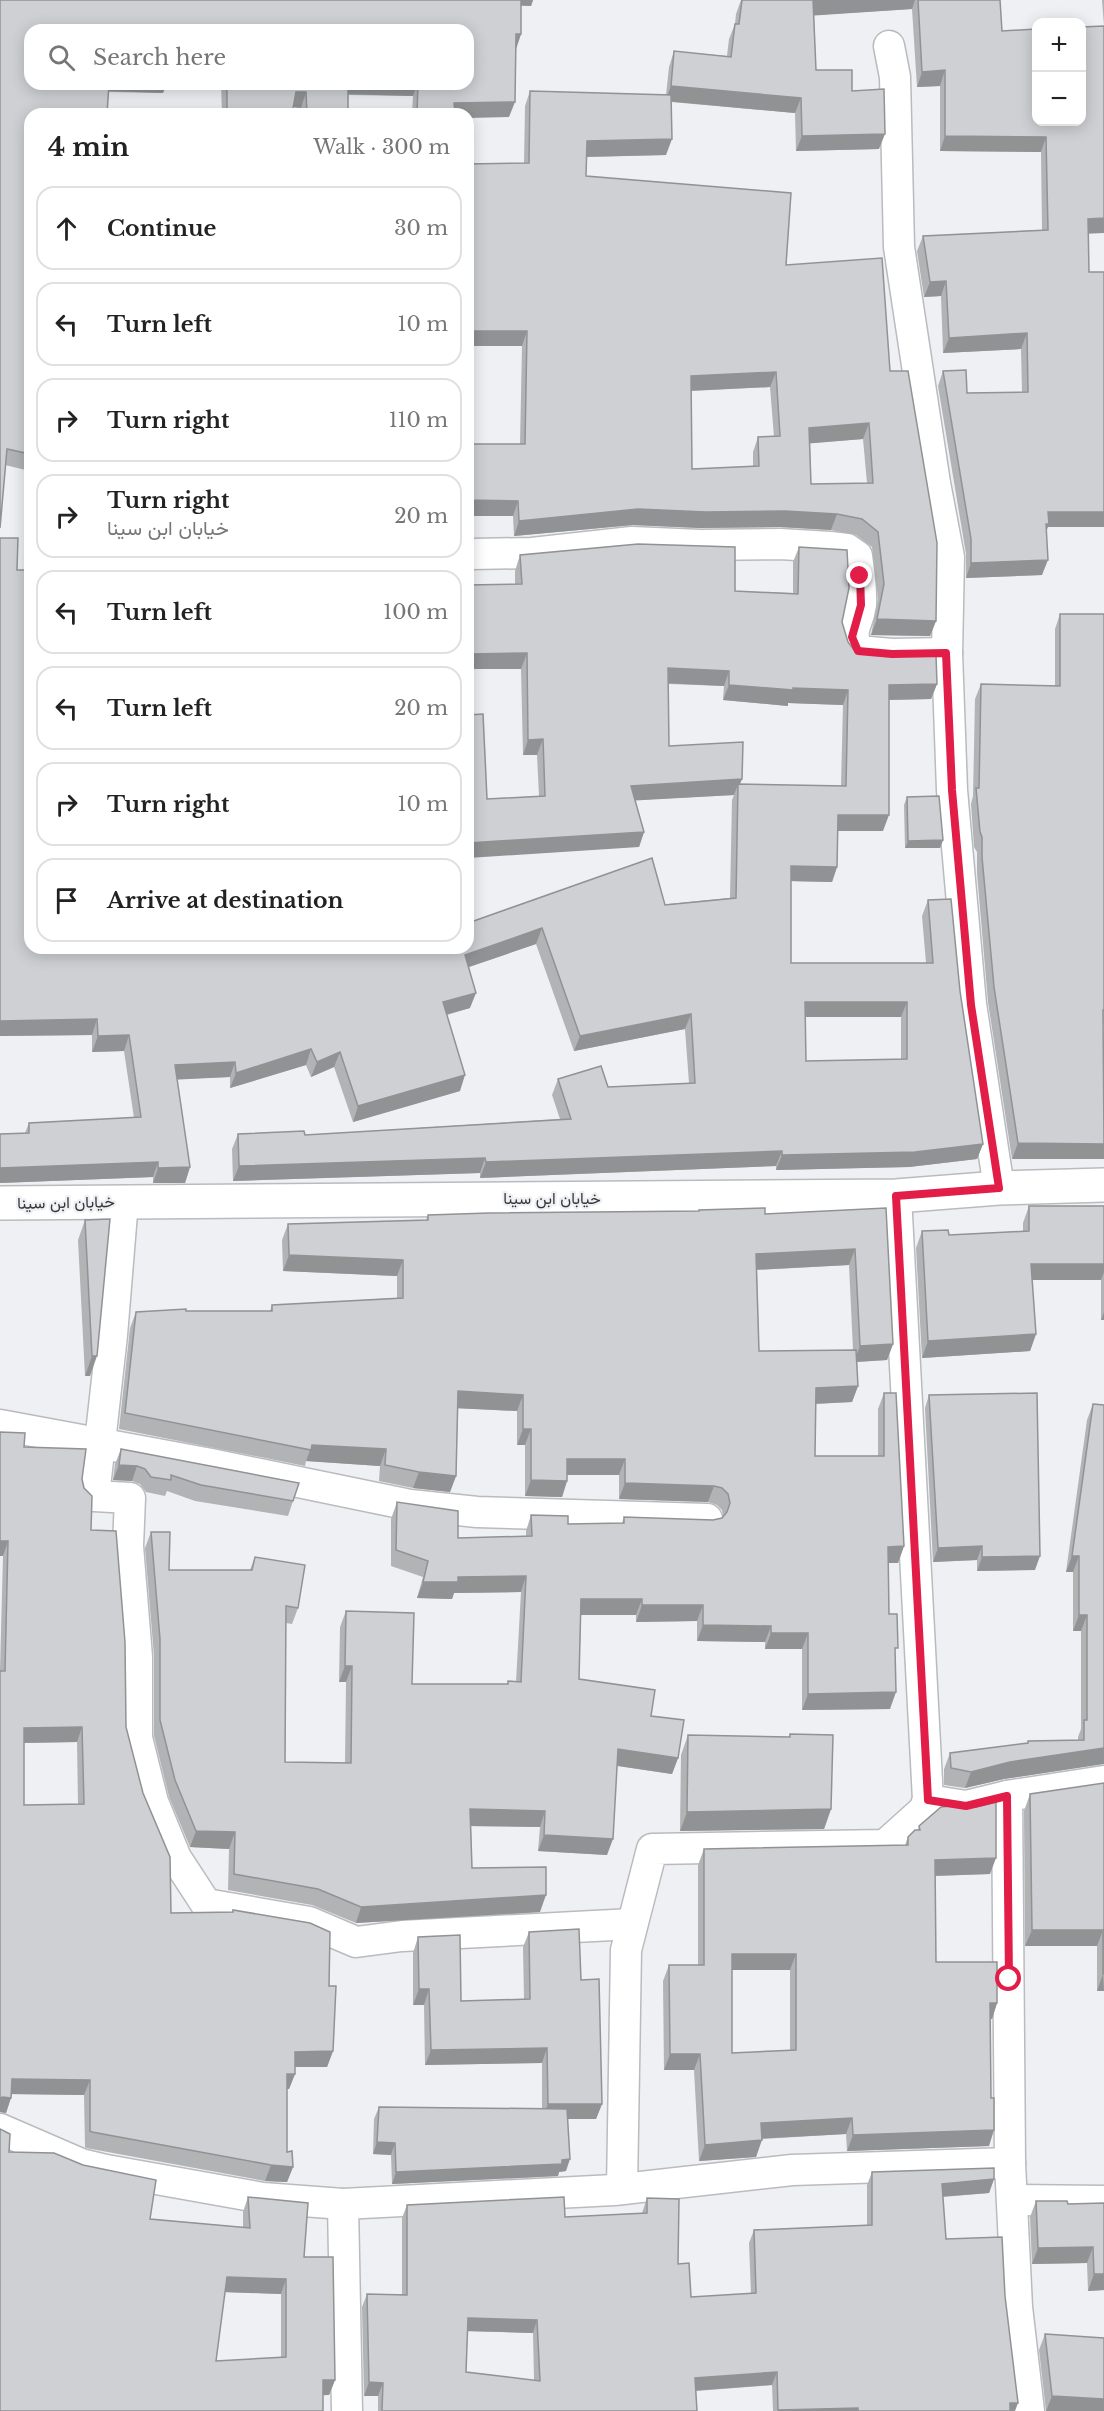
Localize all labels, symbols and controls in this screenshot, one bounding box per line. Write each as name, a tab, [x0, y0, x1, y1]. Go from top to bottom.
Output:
map controls	[1032, 18, 1086, 126]
button: +	[1032, 18, 1086, 72]
search box	[24, 24, 474, 90]
icon: search	[45, 41, 78, 74]
text: Search here	[93, 44, 226, 71]
button: −	[1032, 72, 1086, 126]
text: 4 min	[48, 131, 129, 163]
text: Walk · 300 m	[313, 135, 450, 159]
icon: ahead	[50, 212, 83, 245]
text: Continue	[107, 215, 216, 242]
text: 30 m	[394, 216, 448, 240]
icon: left	[50, 308, 83, 341]
text: Turn left	[107, 311, 212, 338]
text: 10 m	[398, 312, 448, 336]
icon: right	[50, 404, 83, 437]
text: Turn right	[107, 407, 229, 434]
text: 110 m	[389, 408, 448, 432]
text: Turn right	[107, 487, 229, 514]
icon: right	[50, 500, 83, 533]
text: 20 m	[394, 504, 448, 528]
text: خیابان ابن سینا	[107, 516, 229, 540]
route end	[846, 562, 872, 588]
icon: left	[50, 596, 83, 629]
text: Turn left	[107, 599, 212, 626]
text: 100 m	[383, 600, 448, 624]
icon: left	[50, 692, 83, 725]
text: Turn left	[107, 695, 212, 722]
text: 20 m	[394, 696, 448, 720]
icon: right	[50, 788, 83, 821]
text: Turn right	[107, 791, 229, 818]
text: 10 m	[398, 792, 448, 816]
icon: arrive	[50, 884, 83, 917]
text: Arrive at destination	[107, 887, 344, 914]
street label: خیابان ابن سینا	[503, 1188, 601, 1209]
street label: خیابان ابن سینا	[17, 1191, 115, 1214]
route start	[995, 1965, 1021, 1991]

